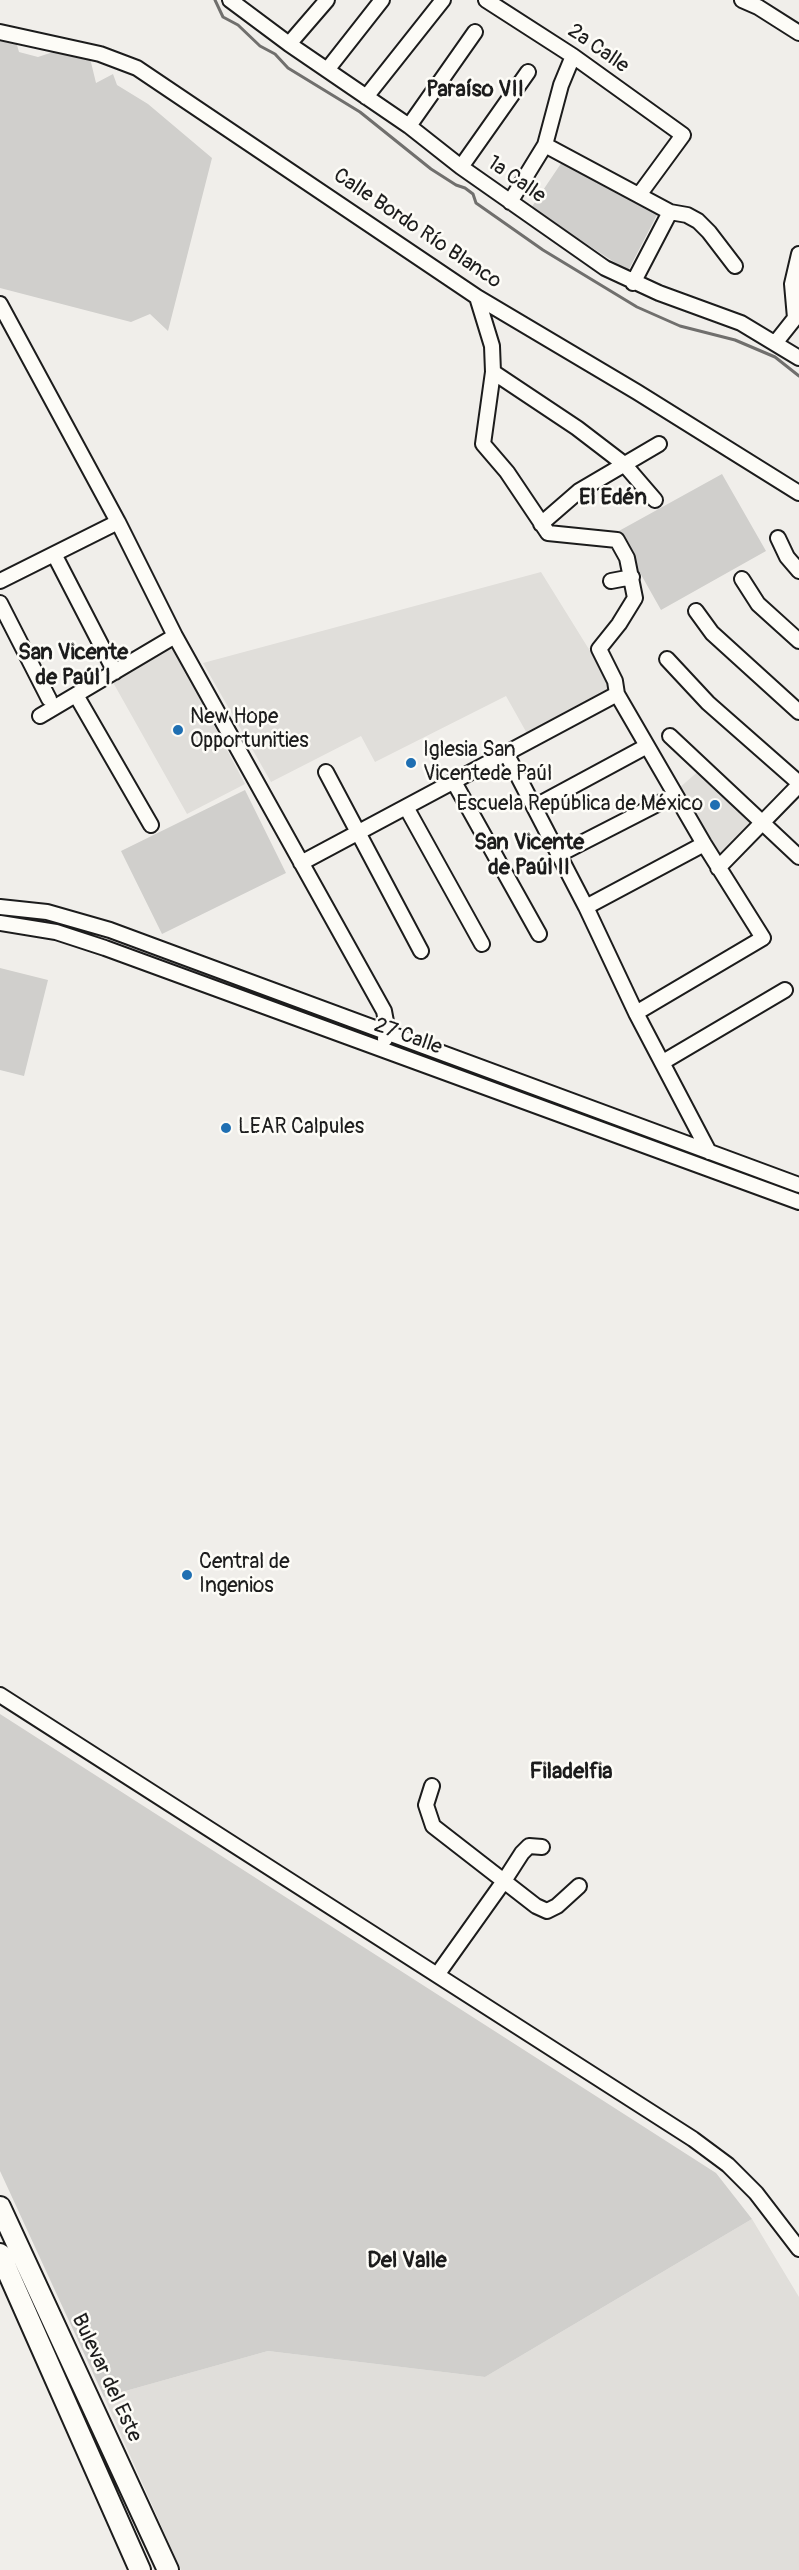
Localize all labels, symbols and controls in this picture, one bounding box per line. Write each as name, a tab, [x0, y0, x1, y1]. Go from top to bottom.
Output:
street label: 2a Calle	[562, 19, 634, 79]
district label: Paraíso VII	[426, 77, 524, 103]
street label: 1a Calle	[482, 151, 550, 209]
street label: Calle Bordo Río Blanco	[328, 163, 506, 295]
district label: El Edén	[579, 485, 647, 511]
district label: San Vicente de Paúl I	[18, 640, 128, 692]
place label: New Hope Opportunities	[190, 705, 309, 755]
marker: New Hope Opportunities	[171, 723, 185, 737]
place label: Iglesia San Vicentede Paúl	[423, 738, 552, 788]
marker: Iglesia San Vicentede Paúl	[404, 756, 418, 770]
place label: Escuela República de México	[457, 792, 703, 818]
marker: Escuela República de México	[708, 798, 722, 812]
district label: San Vicente de Paúl II	[474, 830, 584, 882]
street label: 27 Calle	[371, 1013, 445, 1061]
place label: LEAR Calpules	[238, 1115, 364, 1141]
marker: LEAR Calpules	[219, 1121, 233, 1135]
place label: Central de Ingenios	[199, 1550, 290, 1600]
marker: Central de Ingenios	[180, 1568, 194, 1582]
district label: Filadelfia	[530, 1759, 612, 1785]
district label: Del Valle	[367, 2248, 447, 2274]
street label: Bulevar del Este	[65, 2310, 147, 2446]

